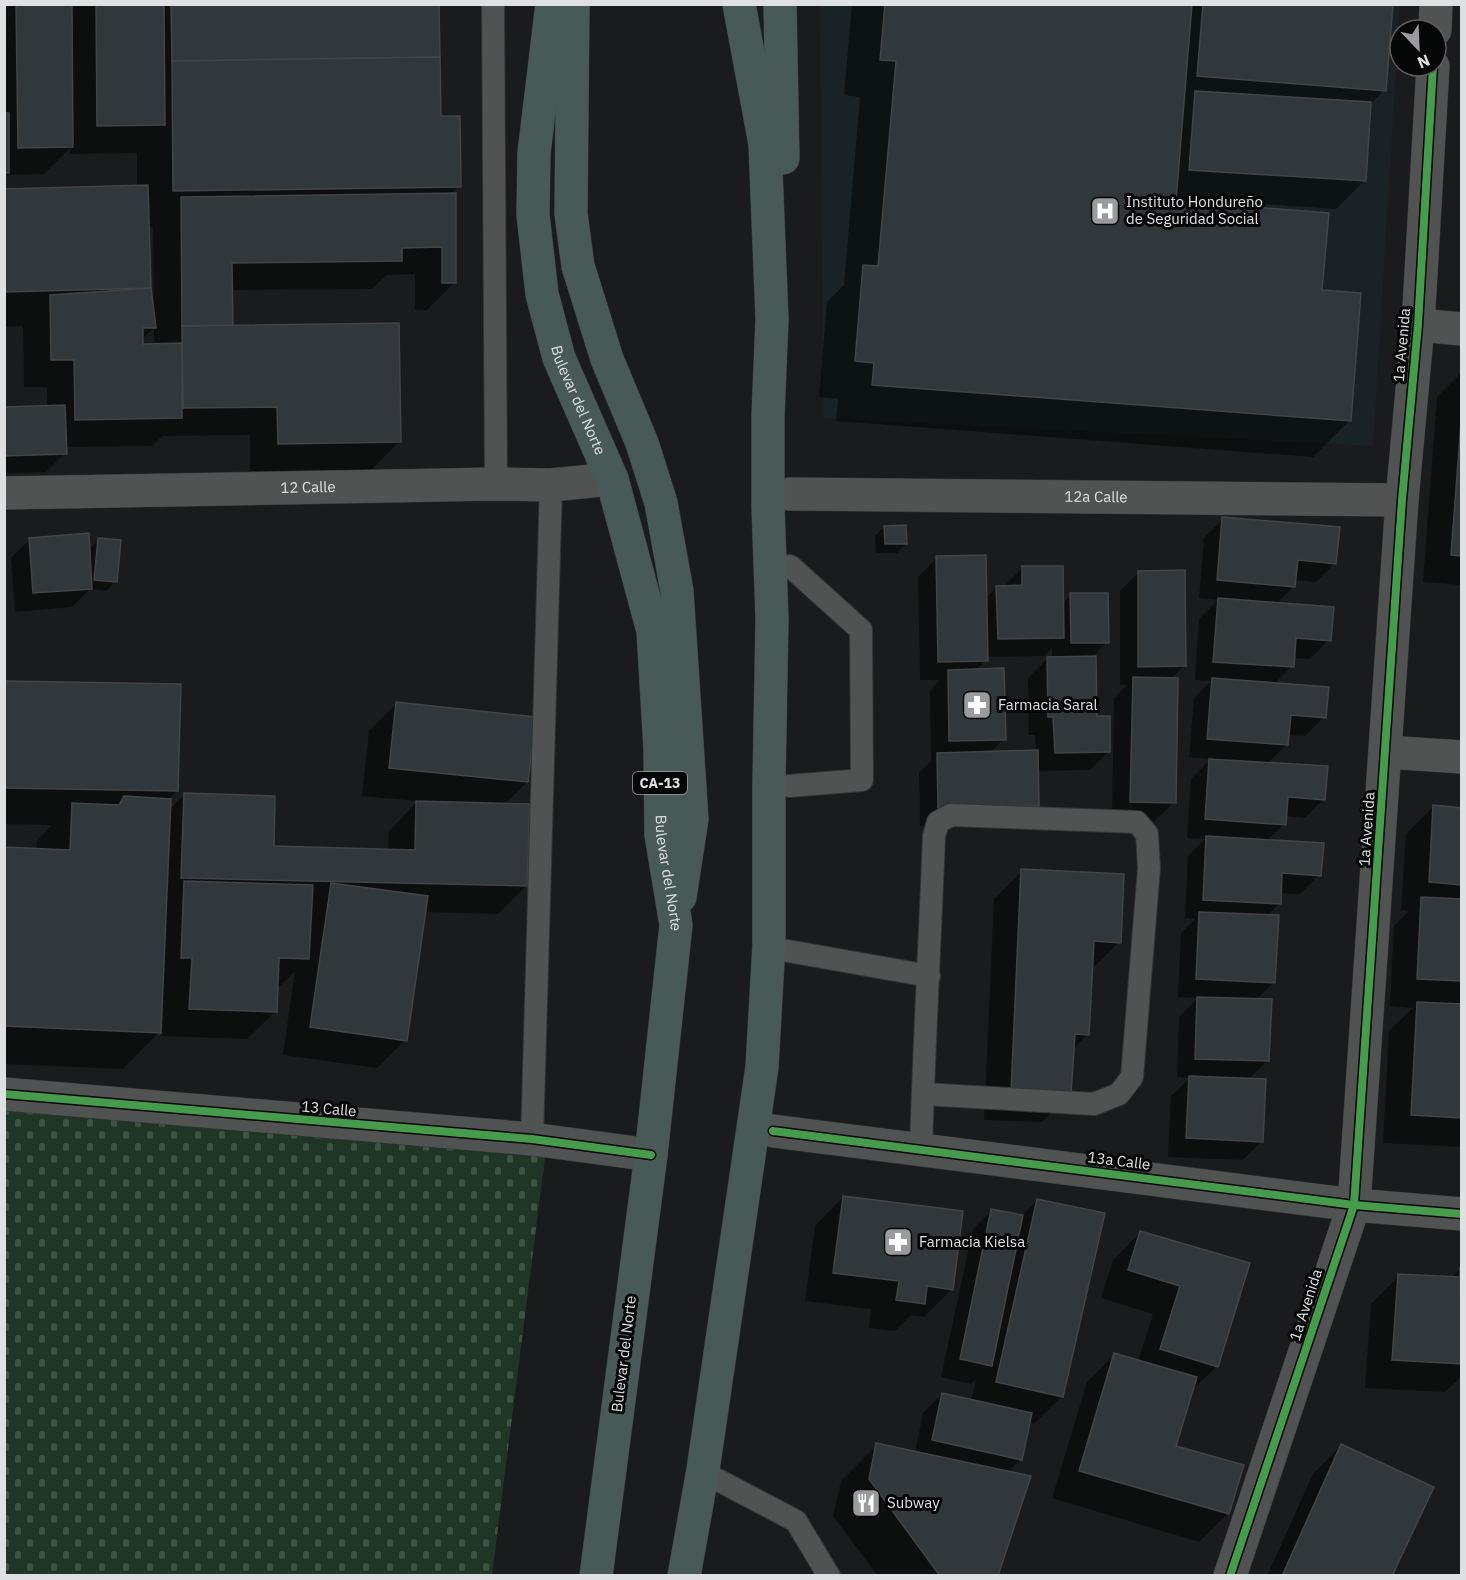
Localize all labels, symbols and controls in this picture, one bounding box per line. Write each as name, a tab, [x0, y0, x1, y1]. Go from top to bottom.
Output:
north arrow	[1388, 18, 1448, 78]
text: N	[1415, 50, 1433, 73]
place label: Instituto Hondureño de Seguridad Social	[1126, 192, 1263, 228]
hospital icon: Instituto Hondureño de Seguridad Social	[1089, 195, 1121, 227]
street label: 1a Avenida	[1389, 307, 1414, 383]
street label: Bulevar del Norte	[547, 343, 610, 458]
street label: 12 Calle	[280, 477, 336, 497]
street label: 12a Calle	[1064, 487, 1128, 506]
pharmacy icon: Farmacia Saral	[961, 689, 993, 721]
place label: Farmacia Saral	[998, 695, 1098, 714]
road number: CA-13	[633, 772, 687, 794]
street label: 1a Avenida	[1354, 791, 1379, 867]
street label: Bulevar del Norte	[652, 815, 686, 932]
street label: 13 Calle	[301, 1097, 357, 1120]
street label: 13a Calle	[1087, 1147, 1152, 1174]
pharmacy icon: Farmacia Kielsa	[882, 1226, 914, 1258]
place label: Farmacia Kielsa	[919, 1232, 1025, 1251]
street label: 1a Avenida	[1285, 1267, 1326, 1343]
street label: Bulevar del Norte	[607, 1295, 640, 1413]
restaurant icon: Subway	[850, 1487, 882, 1519]
place label: Subway	[887, 1493, 940, 1512]

